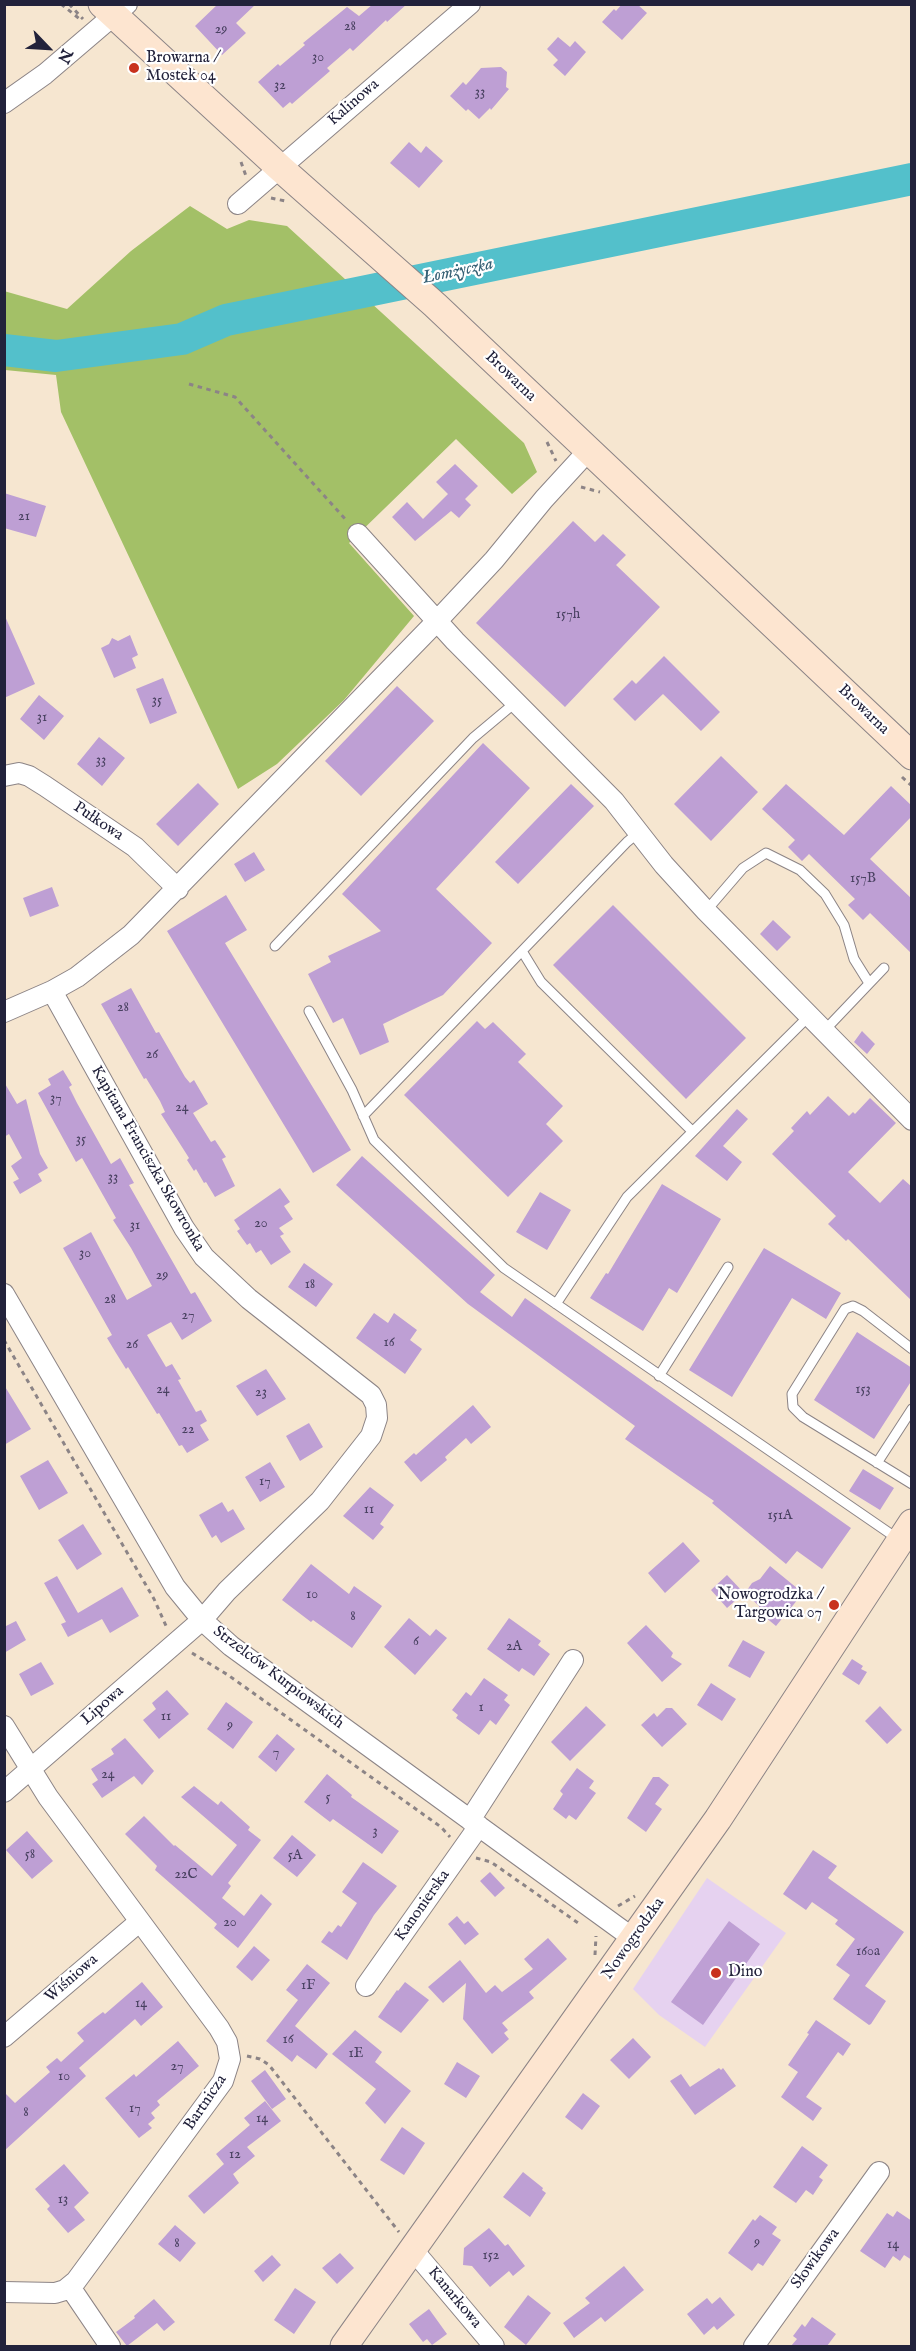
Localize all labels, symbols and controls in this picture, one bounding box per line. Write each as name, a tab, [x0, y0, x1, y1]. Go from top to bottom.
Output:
north arrow	[18, 18, 78, 78]
house number: 28	[344, 19, 356, 35]
house number: 29	[215, 22, 227, 38]
text: N	[52, 45, 76, 66]
place label: Browarna / Mostek 04	[146, 49, 219, 87]
house number: 30	[312, 50, 324, 66]
marker: Browarna / Mostek 04	[127, 61, 141, 75]
street label: Kalinowa	[324, 76, 384, 130]
house number: 32	[274, 78, 286, 94]
house number: 33	[475, 85, 485, 101]
water label: Łomżyczka	[421, 254, 495, 290]
street label: Browarna	[480, 348, 540, 406]
house number: 21	[18, 509, 30, 525]
house number: 157h	[556, 607, 580, 623]
street label: Browarna	[833, 681, 893, 739]
house number: 35	[152, 693, 162, 709]
house number: 31	[37, 710, 47, 726]
house number: 33	[96, 753, 106, 769]
street label: Pułkowa	[69, 798, 127, 846]
house number: 157B	[850, 871, 876, 887]
house number: 28	[117, 1000, 129, 1016]
house number: 26	[146, 1047, 158, 1063]
street label: Kapitana Franciszka Skowronka	[86, 1063, 208, 1255]
house number: 37	[50, 1091, 62, 1107]
house number: 24	[175, 1100, 189, 1116]
house number: 35	[76, 1132, 86, 1148]
house number: 33	[108, 1170, 118, 1186]
house number: 20	[254, 1216, 268, 1232]
house number: 31	[130, 1218, 140, 1234]
house number: 30	[79, 1246, 91, 1262]
house number: 29	[156, 1268, 168, 1284]
house number: 18	[305, 1277, 315, 1293]
house number: 28	[104, 1292, 116, 1308]
house number: 27	[182, 1308, 194, 1324]
house number: 16	[383, 1335, 395, 1351]
house number: 26	[126, 1337, 138, 1353]
house number: 24	[156, 1382, 170, 1398]
house number: 153	[855, 1382, 871, 1398]
house number: 23	[255, 1385, 267, 1401]
house number: 22	[181, 1422, 195, 1438]
house number: 17	[259, 1474, 271, 1490]
house number: 11	[364, 1502, 374, 1518]
house number: 151A	[768, 1508, 792, 1524]
place label: Nowogrodzka / Targowica 07	[718, 1586, 822, 1624]
house number: 10	[306, 1587, 318, 1603]
marker: Nowogrodzka / Targowica 07	[827, 1598, 841, 1612]
house number: 8	[350, 1609, 356, 1625]
street label: Strzelców Kurpiowskich	[209, 1622, 347, 1734]
house number: 6	[413, 1634, 419, 1650]
house number: 2A	[506, 1639, 522, 1655]
street label: Lipowa	[78, 1682, 128, 1730]
house number: 1	[478, 1700, 484, 1716]
house number: 11	[161, 1709, 171, 1725]
house number: 9	[227, 1718, 233, 1734]
house number: 7	[273, 1745, 279, 1761]
house number: 24	[101, 1767, 115, 1783]
house number: 5	[325, 1790, 331, 1806]
house number: 3	[372, 1824, 378, 1840]
house number: 58	[25, 1847, 35, 1863]
house number: 5A	[288, 1848, 302, 1864]
house number: 22C	[174, 1867, 198, 1883]
street label: Kanonierska	[391, 1867, 455, 1945]
street label: Nowogrodzka	[599, 1894, 669, 1984]
house number: 20	[223, 1915, 237, 1931]
house number: 160a	[856, 1944, 880, 1960]
street label: Wiśniowa	[42, 1951, 102, 2007]
place label: Dino	[728, 1963, 762, 1983]
marker: Dino	[709, 1966, 723, 1980]
house number: 1F	[301, 1978, 315, 1994]
house number: 14	[135, 1996, 147, 2012]
house number: 16	[282, 2032, 294, 2048]
house number: 1E	[349, 2046, 363, 2062]
house number: 27	[171, 2059, 183, 2075]
house number: 10	[58, 2069, 70, 2085]
street label: Bartnicza	[180, 2072, 232, 2134]
house number: 17	[129, 2101, 141, 2117]
house number: 8	[23, 2105, 29, 2121]
house number: 14	[256, 2111, 268, 2127]
house number: 12	[229, 2147, 241, 2163]
house number: 13	[58, 2192, 68, 2208]
street label: Słowikowa	[788, 2225, 844, 2293]
house number: 9	[754, 2235, 760, 2251]
house number: 8	[174, 2236, 180, 2252]
house number: 14	[887, 2237, 899, 2253]
house number: 152	[483, 2248, 499, 2264]
street label: Kanarkowa	[423, 2263, 485, 2333]

